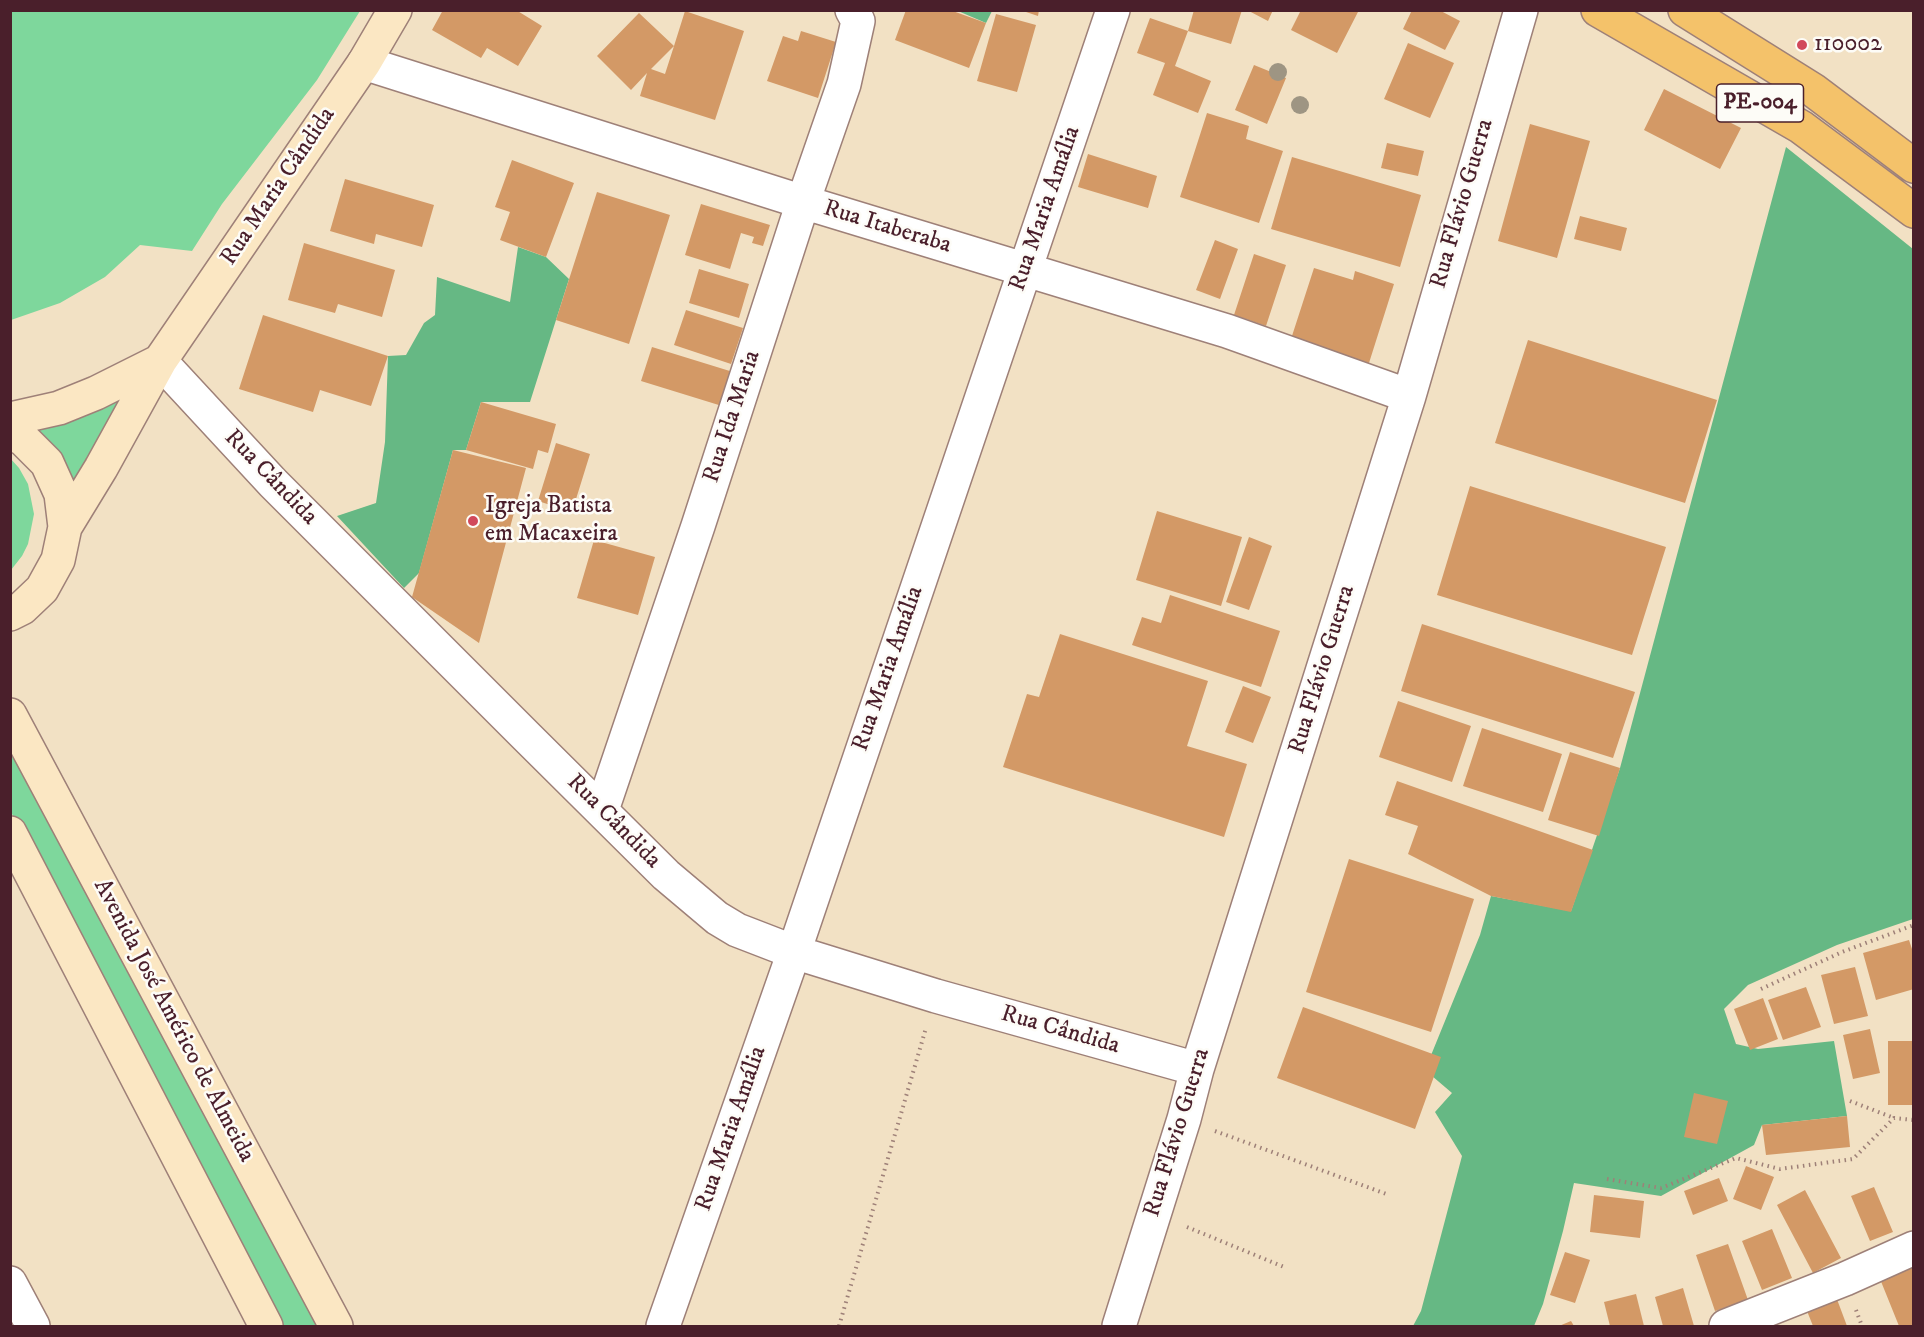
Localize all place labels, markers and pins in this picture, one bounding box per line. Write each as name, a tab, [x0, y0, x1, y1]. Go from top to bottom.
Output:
place label: 110002	[1814, 31, 1882, 59]
marker: 110002	[1795, 38, 1809, 52]
place label: Igreja Batista em Macaxeira	[485, 493, 618, 549]
marker: Igreja Batista em Macaxeira	[466, 514, 480, 528]

